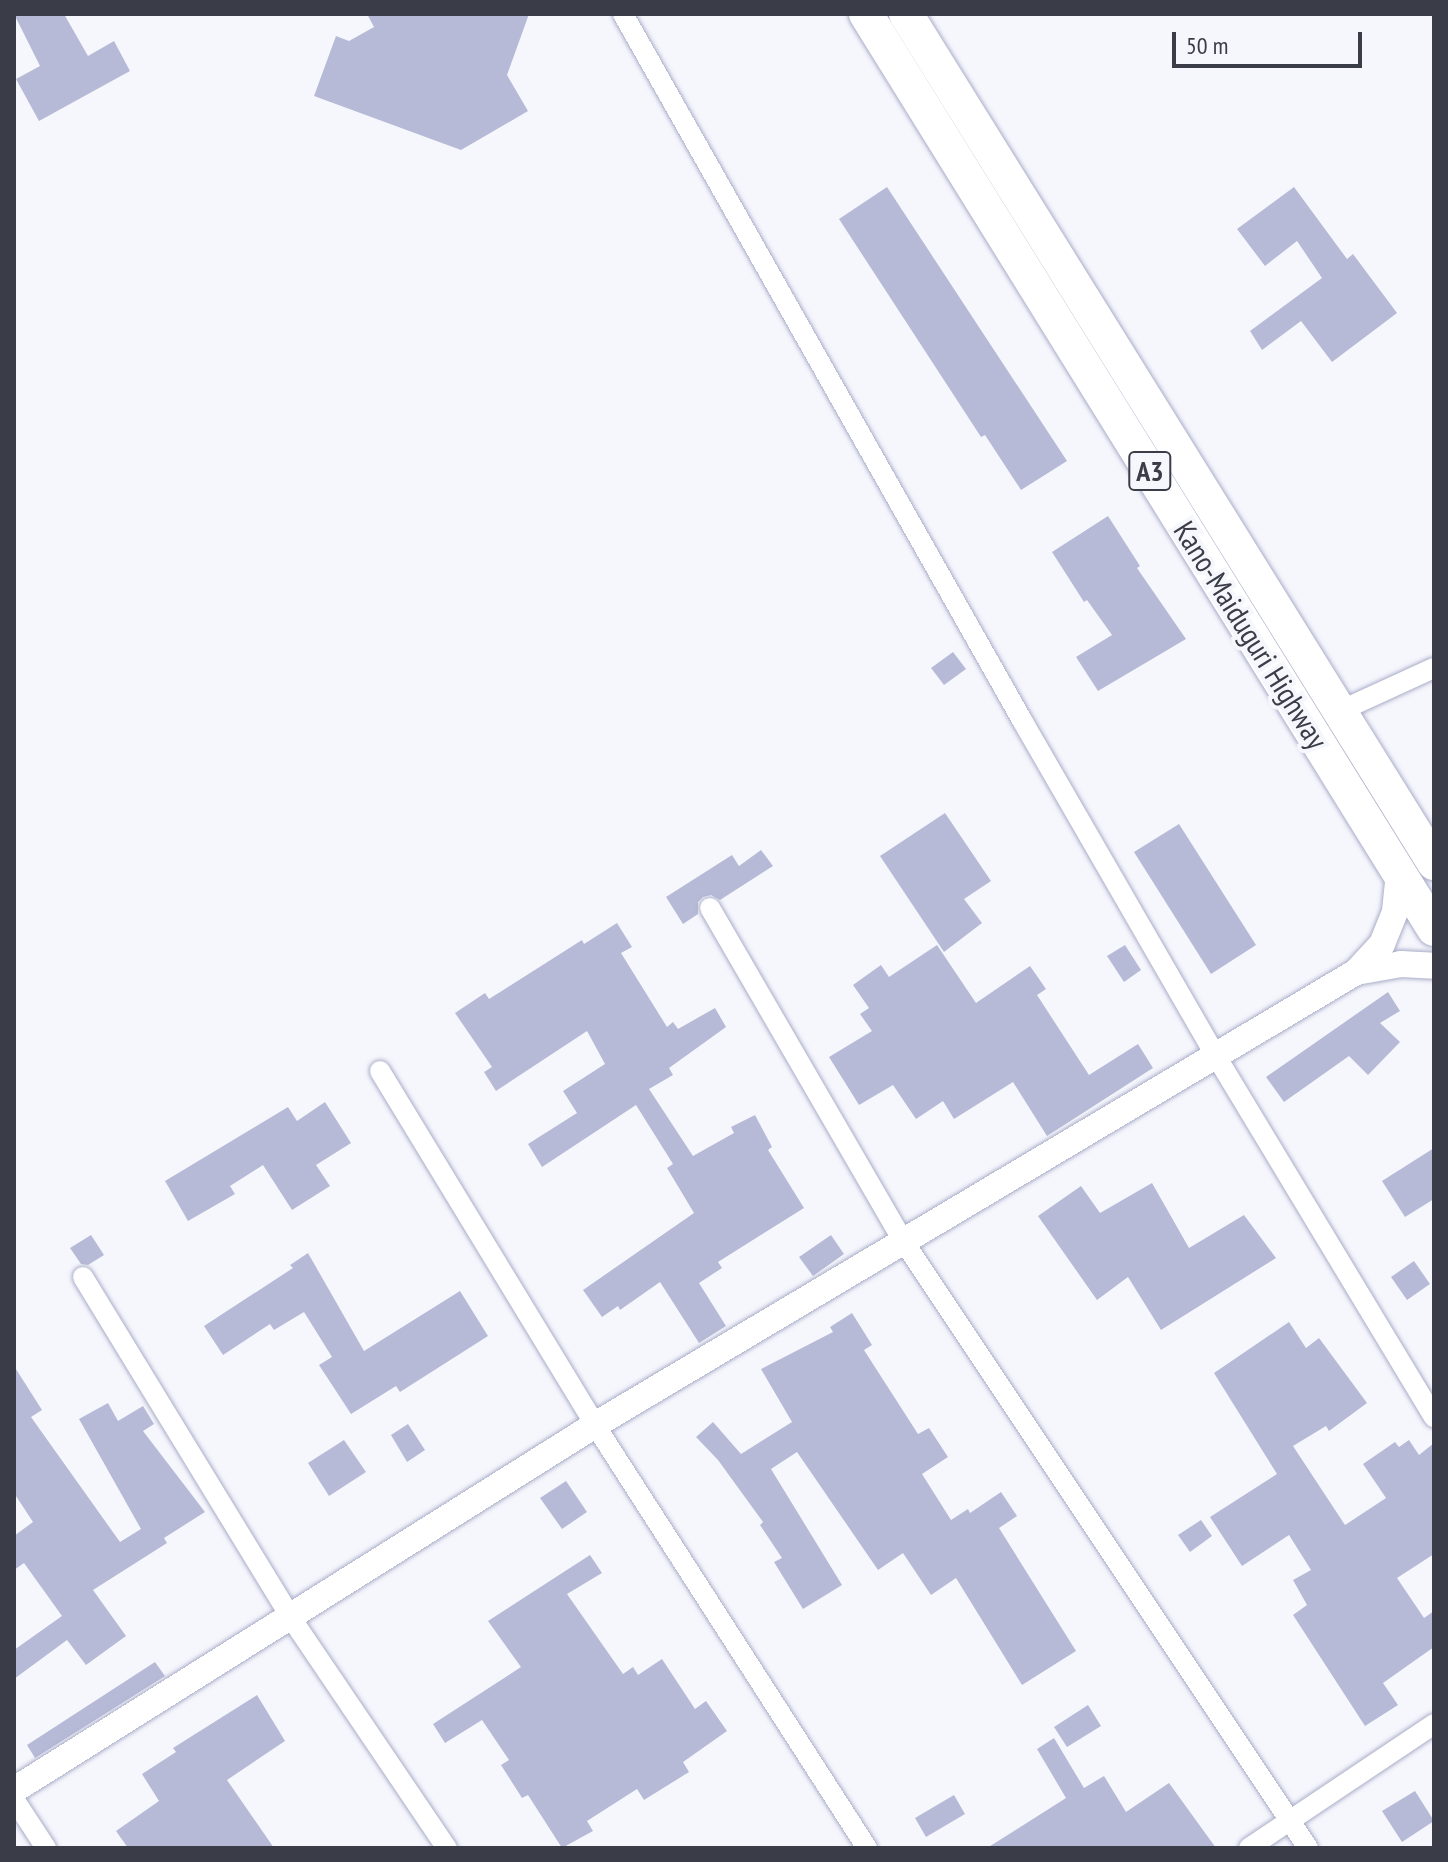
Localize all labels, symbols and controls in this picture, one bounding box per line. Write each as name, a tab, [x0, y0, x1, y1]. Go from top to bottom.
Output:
scale bar	[1176, 16, 1366, 66]
text: 50 m	[1186, 30, 1228, 61]
road number: A3	[1128, 447, 1172, 495]
street label: Kano-Maiduguri Highway	[1166, 515, 1336, 755]

